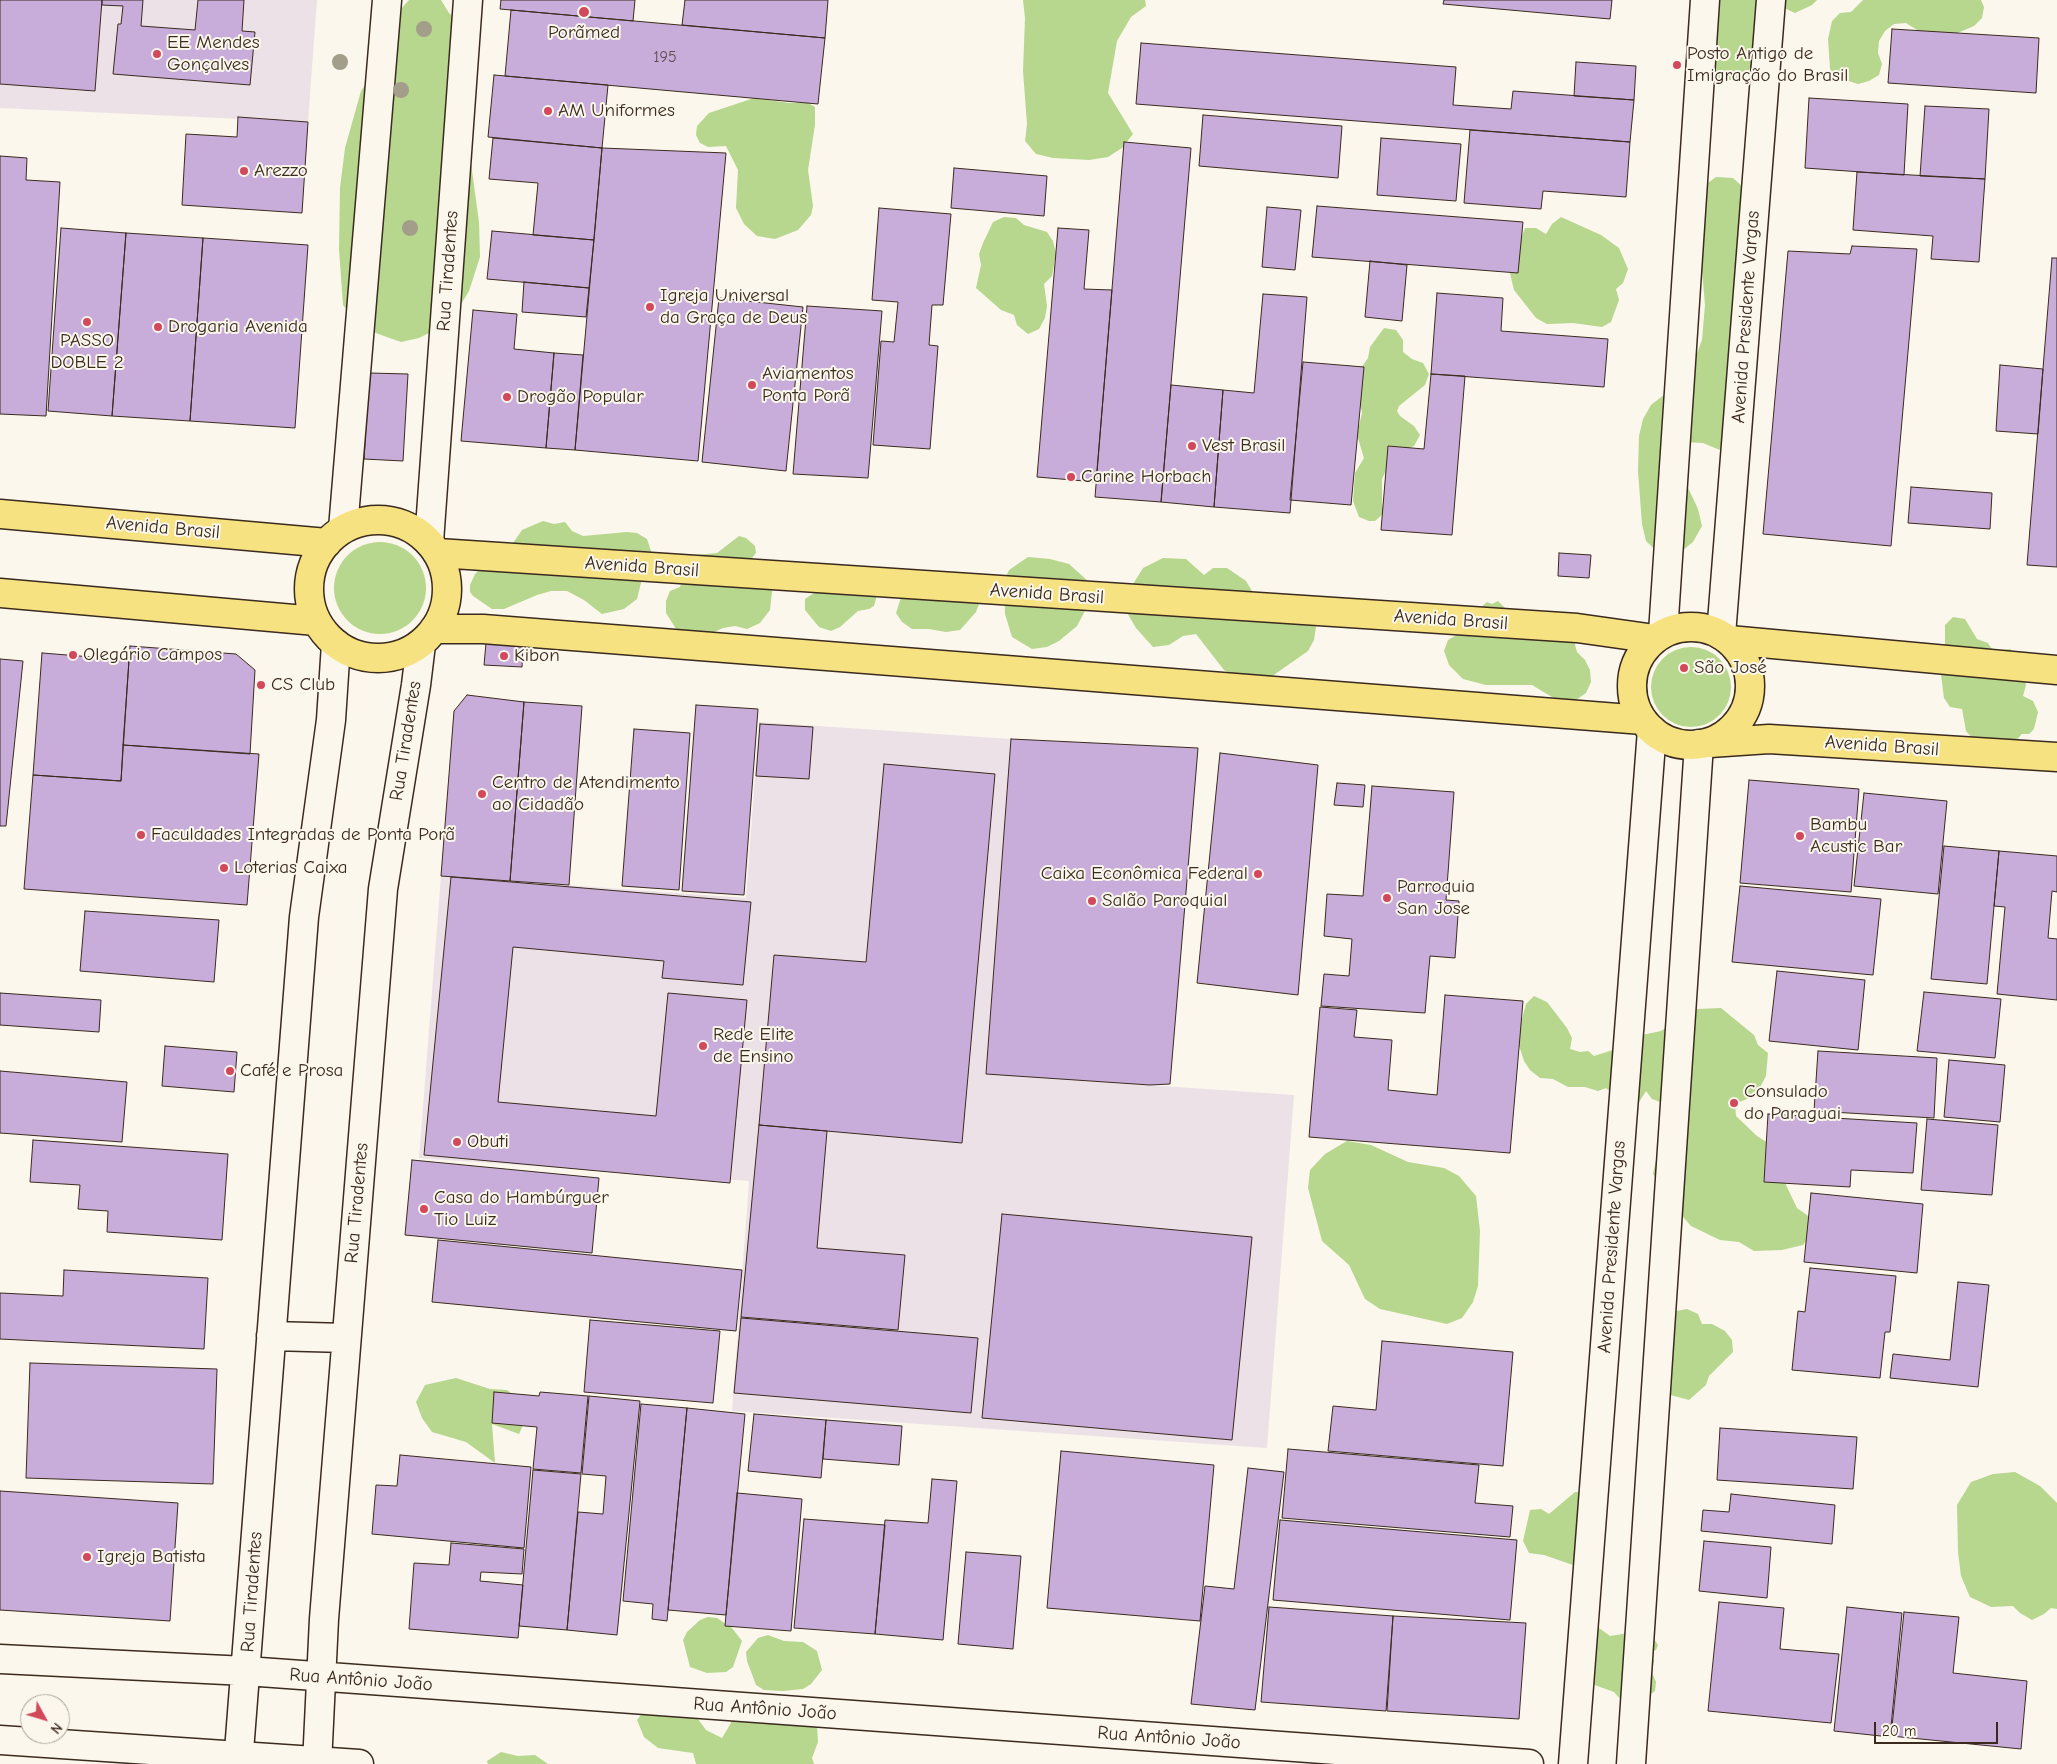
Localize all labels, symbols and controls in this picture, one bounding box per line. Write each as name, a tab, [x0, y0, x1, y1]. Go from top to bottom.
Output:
marker: Porãmed	[577, 5, 591, 19]
place label: Porãmed	[548, 22, 620, 44]
place label: EE Mendes Gonçalves	[167, 32, 260, 76]
place label: Posto Antigo de Imigração do Brasil	[1687, 43, 1848, 87]
house number: 195	[653, 47, 677, 67]
marker: EE Mendes Gonçalves	[151, 48, 163, 60]
marker: Posto Antigo de Imigração do Brasil	[1671, 59, 1683, 71]
place label: AM Uniformes	[558, 100, 675, 122]
marker: AM Uniformes	[542, 105, 554, 117]
place label: Arezzo	[254, 160, 308, 182]
marker: Arezzo	[238, 165, 250, 177]
street label: Rua Tiradentes	[432, 210, 464, 332]
street label: Avenida Presidente Vargas	[1727, 210, 1765, 424]
place label: Igreja Universal da Graça de Deus	[660, 285, 807, 329]
marker: Igreja Universal da Graça de Deus	[644, 301, 656, 313]
marker: PASSO DOBLE 2	[81, 316, 93, 328]
place label: Drogaria Avenida	[168, 316, 308, 338]
marker: Drogaria Avenida	[152, 321, 164, 333]
place label: PASSO DOBLE 2	[50, 330, 124, 374]
place label: Aviamentos Ponta Porã	[762, 363, 854, 407]
marker: Aviamentos Ponta Porã	[746, 379, 758, 391]
place label: Drogão Popular	[517, 386, 644, 408]
marker: Drogão Popular	[501, 391, 513, 403]
place label: Vest Brasil	[1202, 435, 1285, 457]
marker: Vest Brasil	[1186, 440, 1198, 452]
place label: Carine Horbach	[1081, 466, 1211, 488]
marker: Carine Horbach	[1065, 471, 1077, 483]
street label: Avenida Brasil	[105, 512, 221, 544]
street label: Avenida Brasil	[584, 552, 700, 582]
street label: Avenida Brasil	[989, 579, 1105, 609]
street label: Avenida Brasil	[1393, 605, 1509, 635]
place label: Olegário Campos	[83, 644, 222, 666]
place label: Kibon	[514, 645, 560, 667]
marker: Olegário Campos	[67, 649, 79, 661]
marker: Kibon	[498, 650, 510, 662]
place label: São José	[1694, 657, 1767, 679]
marker: São José	[1678, 662, 1690, 674]
place label: CS Club	[271, 674, 335, 696]
marker: CS Club	[255, 679, 267, 691]
street label: Rua Tiradentes	[385, 680, 427, 802]
street label: Avenida Brasil	[1824, 731, 1940, 761]
place label: Centro de Atendimento ao Cidadão	[492, 772, 680, 816]
marker: Centro de Atendimento ao Cidadão	[476, 788, 488, 800]
place label: Bambu Acustic Bar	[1810, 814, 1902, 858]
place label: Faculdades Integradas de Ponta Porã	[151, 824, 455, 846]
marker: Faculdades Integradas de Ponta Porã	[135, 829, 147, 841]
marker: Bambu Acustic Bar	[1794, 830, 1806, 842]
place label: Loterias Caixa	[234, 857, 348, 879]
marker: Loterias Caixa	[218, 862, 230, 874]
place label: Caixa Econômica Federal	[1041, 863, 1248, 885]
marker: Caixa Econômica Federal	[1252, 868, 1264, 880]
place label: Parroquia San Jose	[1397, 876, 1475, 920]
place label: Salão Paroquial	[1102, 890, 1227, 912]
marker: Parroquia San Jose	[1381, 892, 1393, 904]
marker: Salão Paroquial	[1086, 895, 1098, 907]
place label: Rede Elite de Ensino	[713, 1024, 794, 1068]
marker: Rede Elite de Ensino	[697, 1040, 709, 1052]
place label: Café e Prosa	[240, 1060, 343, 1082]
marker: Café e Prosa	[224, 1065, 236, 1077]
place label: Consulado do Paraguai	[1744, 1081, 1841, 1125]
marker: Consulado do Paraguai	[1728, 1097, 1740, 1109]
place label: Obuti	[467, 1131, 509, 1153]
marker: Obuti	[451, 1136, 463, 1148]
street label: Avenida Presidente Vargas	[1593, 1140, 1631, 1354]
street label: Rua Tiradentes	[340, 1142, 374, 1264]
place label: Casa do Hambúrguer Tio Luiz	[434, 1187, 609, 1231]
marker: Casa do Hambúrguer Tio Luiz	[418, 1203, 430, 1215]
street label: Rua Tiradentes	[236, 1531, 268, 1653]
place label: Igreja Batista	[97, 1546, 206, 1568]
marker: Igreja Batista	[81, 1551, 93, 1563]
street label: Rua Antônio João	[289, 1664, 433, 1696]
street label: Rua Antônio João	[693, 1693, 837, 1725]
north arrow	[20, 1694, 70, 1744]
scale bar	[1877, 1712, 2001, 1744]
text: N	[47, 1719, 66, 1737]
street label: Rua Antônio João	[1097, 1722, 1241, 1754]
text: 20 m	[1882, 1722, 1916, 1740]

